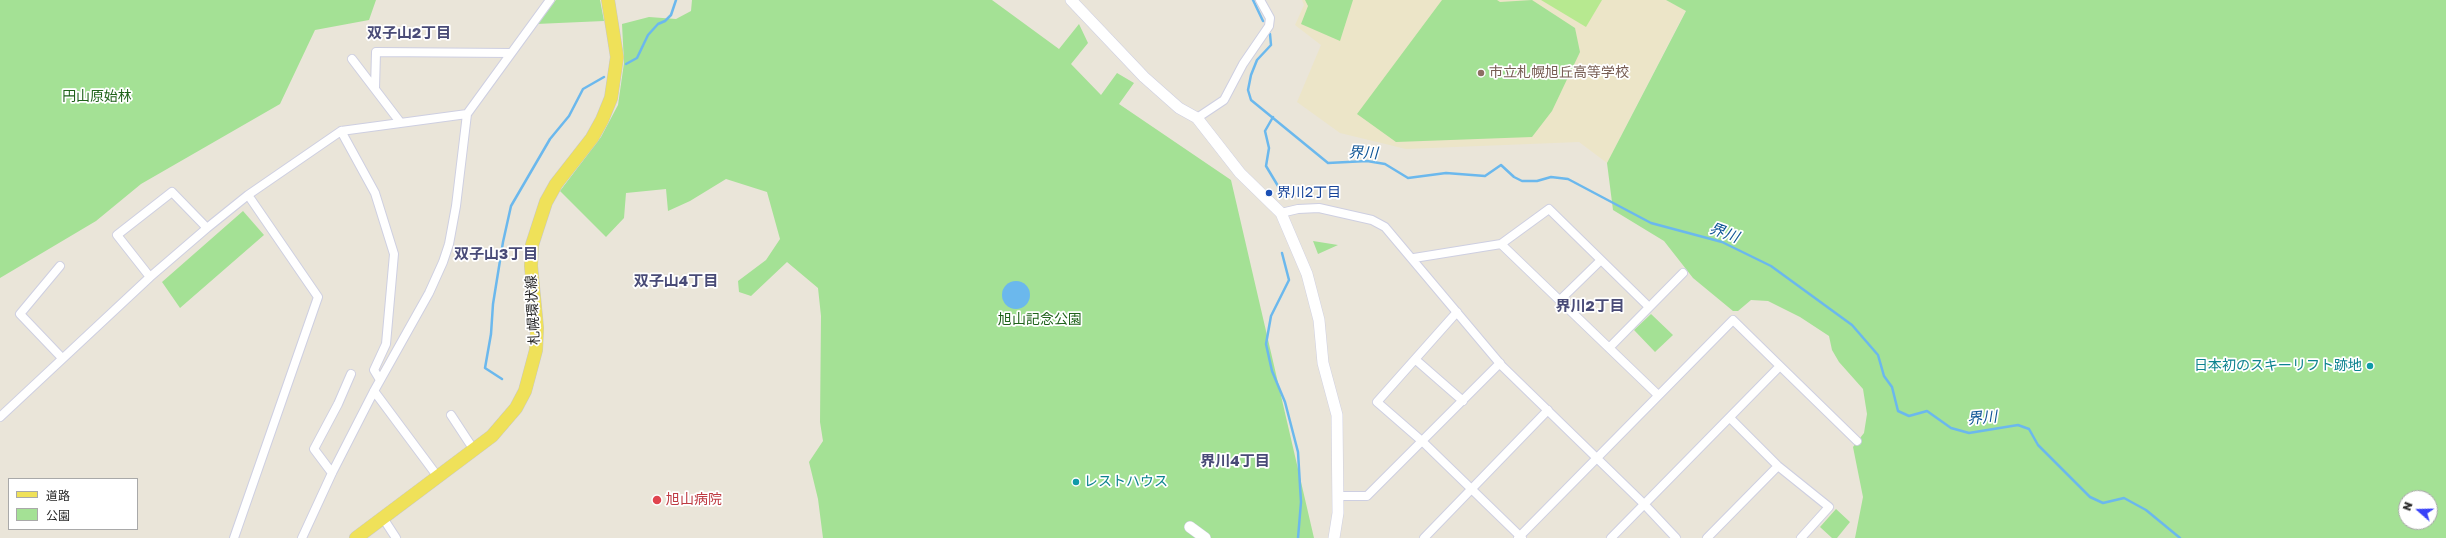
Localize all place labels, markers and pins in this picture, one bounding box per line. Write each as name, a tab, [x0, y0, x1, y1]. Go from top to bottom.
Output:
place label: 市立札幌旭丘高等学校	[1489, 65, 1629, 81]
marker: 市立札幌旭丘高等学校	[1476, 68, 1486, 78]
place label: 界川2丁目	[1277, 185, 1341, 201]
marker: 界川2丁目	[1264, 188, 1274, 198]
place label: 日本初のスキーリフト跡地	[2194, 358, 2362, 374]
marker: 日本初のスキーリフト跡地	[2365, 361, 2375, 371]
place label: レストハウス	[1084, 474, 1168, 490]
marker: レストハウス	[1071, 477, 1081, 487]
place label: 旭山病院	[666, 492, 722, 508]
marker: 旭山病院	[651, 494, 663, 506]

